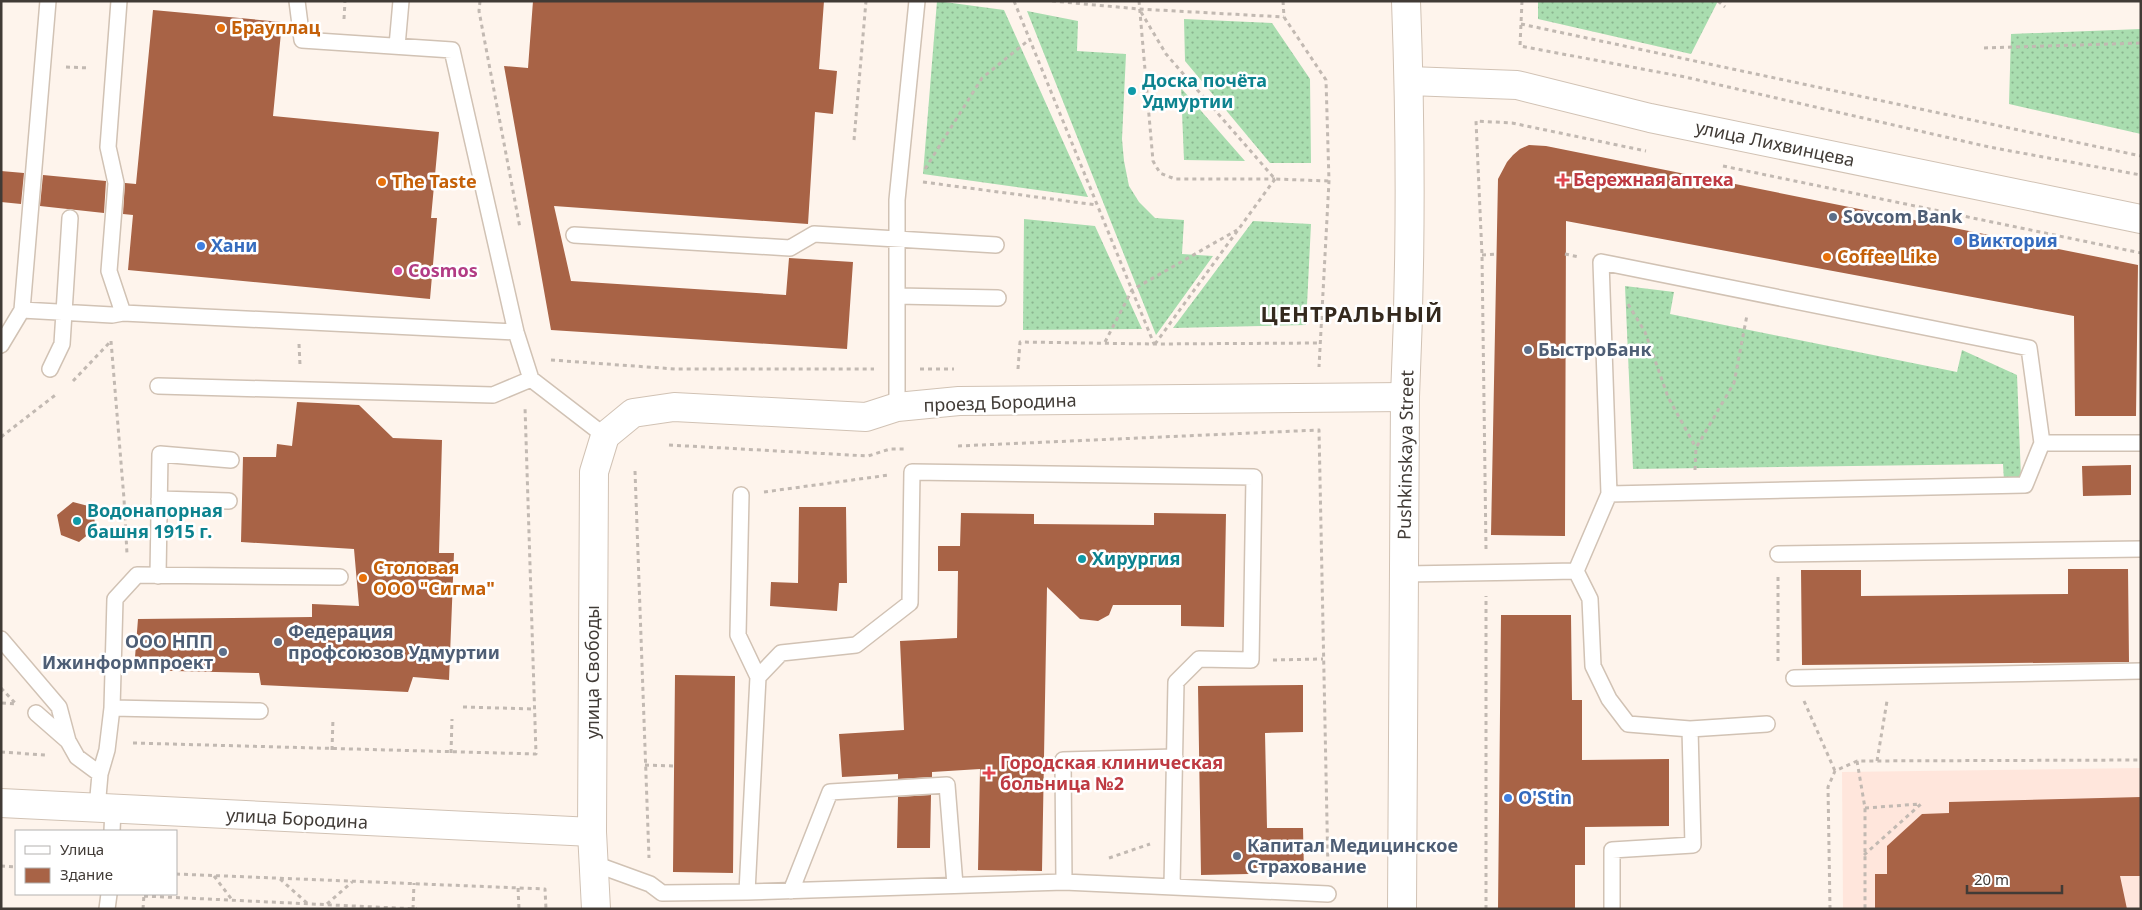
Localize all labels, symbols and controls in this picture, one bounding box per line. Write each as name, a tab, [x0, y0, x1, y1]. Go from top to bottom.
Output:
place label: Брауплац	[231, 15, 321, 39]
marker: Брауплац	[215, 22, 227, 34]
place label: Доска почёта Удмуртии	[1142, 68, 1267, 113]
marker: Доска почёта Удмуртии	[1126, 85, 1138, 97]
street label: улица Лихвинцева	[1693, 114, 1857, 172]
place label: Бережная аптека	[1573, 167, 1734, 191]
place label: The Taste	[392, 169, 477, 193]
marker: Бережная аптека	[1557, 174, 1569, 186]
marker: The Taste	[376, 176, 388, 188]
place label: Sovcom Bank	[1843, 204, 1963, 228]
marker: Sovcom Bank	[1827, 211, 1839, 223]
place label: Виктория	[1968, 228, 2058, 252]
place label: Хани	[211, 233, 258, 257]
marker: Виктория	[1952, 235, 1964, 247]
marker: Хани	[195, 240, 207, 252]
place label: Coffee Like	[1837, 244, 1937, 268]
marker: Coffee Like	[1821, 251, 1833, 263]
place label: Cosmos	[408, 258, 478, 282]
marker: Cosmos	[392, 265, 404, 277]
district label: ЦЕНТРАЛЬНЫЙ	[1261, 298, 1443, 328]
place label: БыстроБанк	[1538, 337, 1652, 361]
marker: БыстроБанк	[1522, 344, 1534, 356]
street label: Pushkinskaya Street	[1392, 369, 1418, 540]
street label: проезд Бородина	[923, 387, 1077, 417]
place label: Водонапорная башня 1915 г.	[87, 498, 223, 543]
marker: Водонапорная башня 1915 г.	[71, 515, 83, 527]
place label: Хирургия	[1092, 546, 1180, 570]
marker: Хирургия	[1076, 553, 1088, 565]
place label: Столовая ООО "Сигма"	[373, 555, 495, 600]
marker: Столовая ООО "Сигма"	[357, 572, 369, 584]
street label: улица Свободы	[580, 605, 604, 739]
place label: Федерация профсоюзов Удмуртии	[288, 619, 500, 664]
place label: ООО НПП Ижинформпроект	[42, 629, 213, 674]
marker: Федерация профсоюзов Удмуртии	[272, 636, 284, 648]
marker: ООО НПП Ижинформпроект	[217, 646, 229, 658]
place label: Городская клиническая больница №2	[1000, 750, 1223, 795]
marker: Городская клиническая больница №2	[982, 766, 996, 780]
place label: O'Stin	[1518, 785, 1572, 809]
marker: O'Stin	[1502, 792, 1514, 804]
street label: улица Бородина	[225, 802, 369, 834]
legend	[15, 830, 178, 895]
place label: Капитал Медицинское Страхование	[1247, 833, 1458, 878]
text: Улица	[60, 839, 104, 859]
marker: Капитал Медицинское Страхование	[1231, 850, 1243, 862]
scale bar	[1967, 862, 2062, 894]
text: Здание	[60, 864, 113, 884]
text: 20 m	[1974, 869, 2009, 889]

